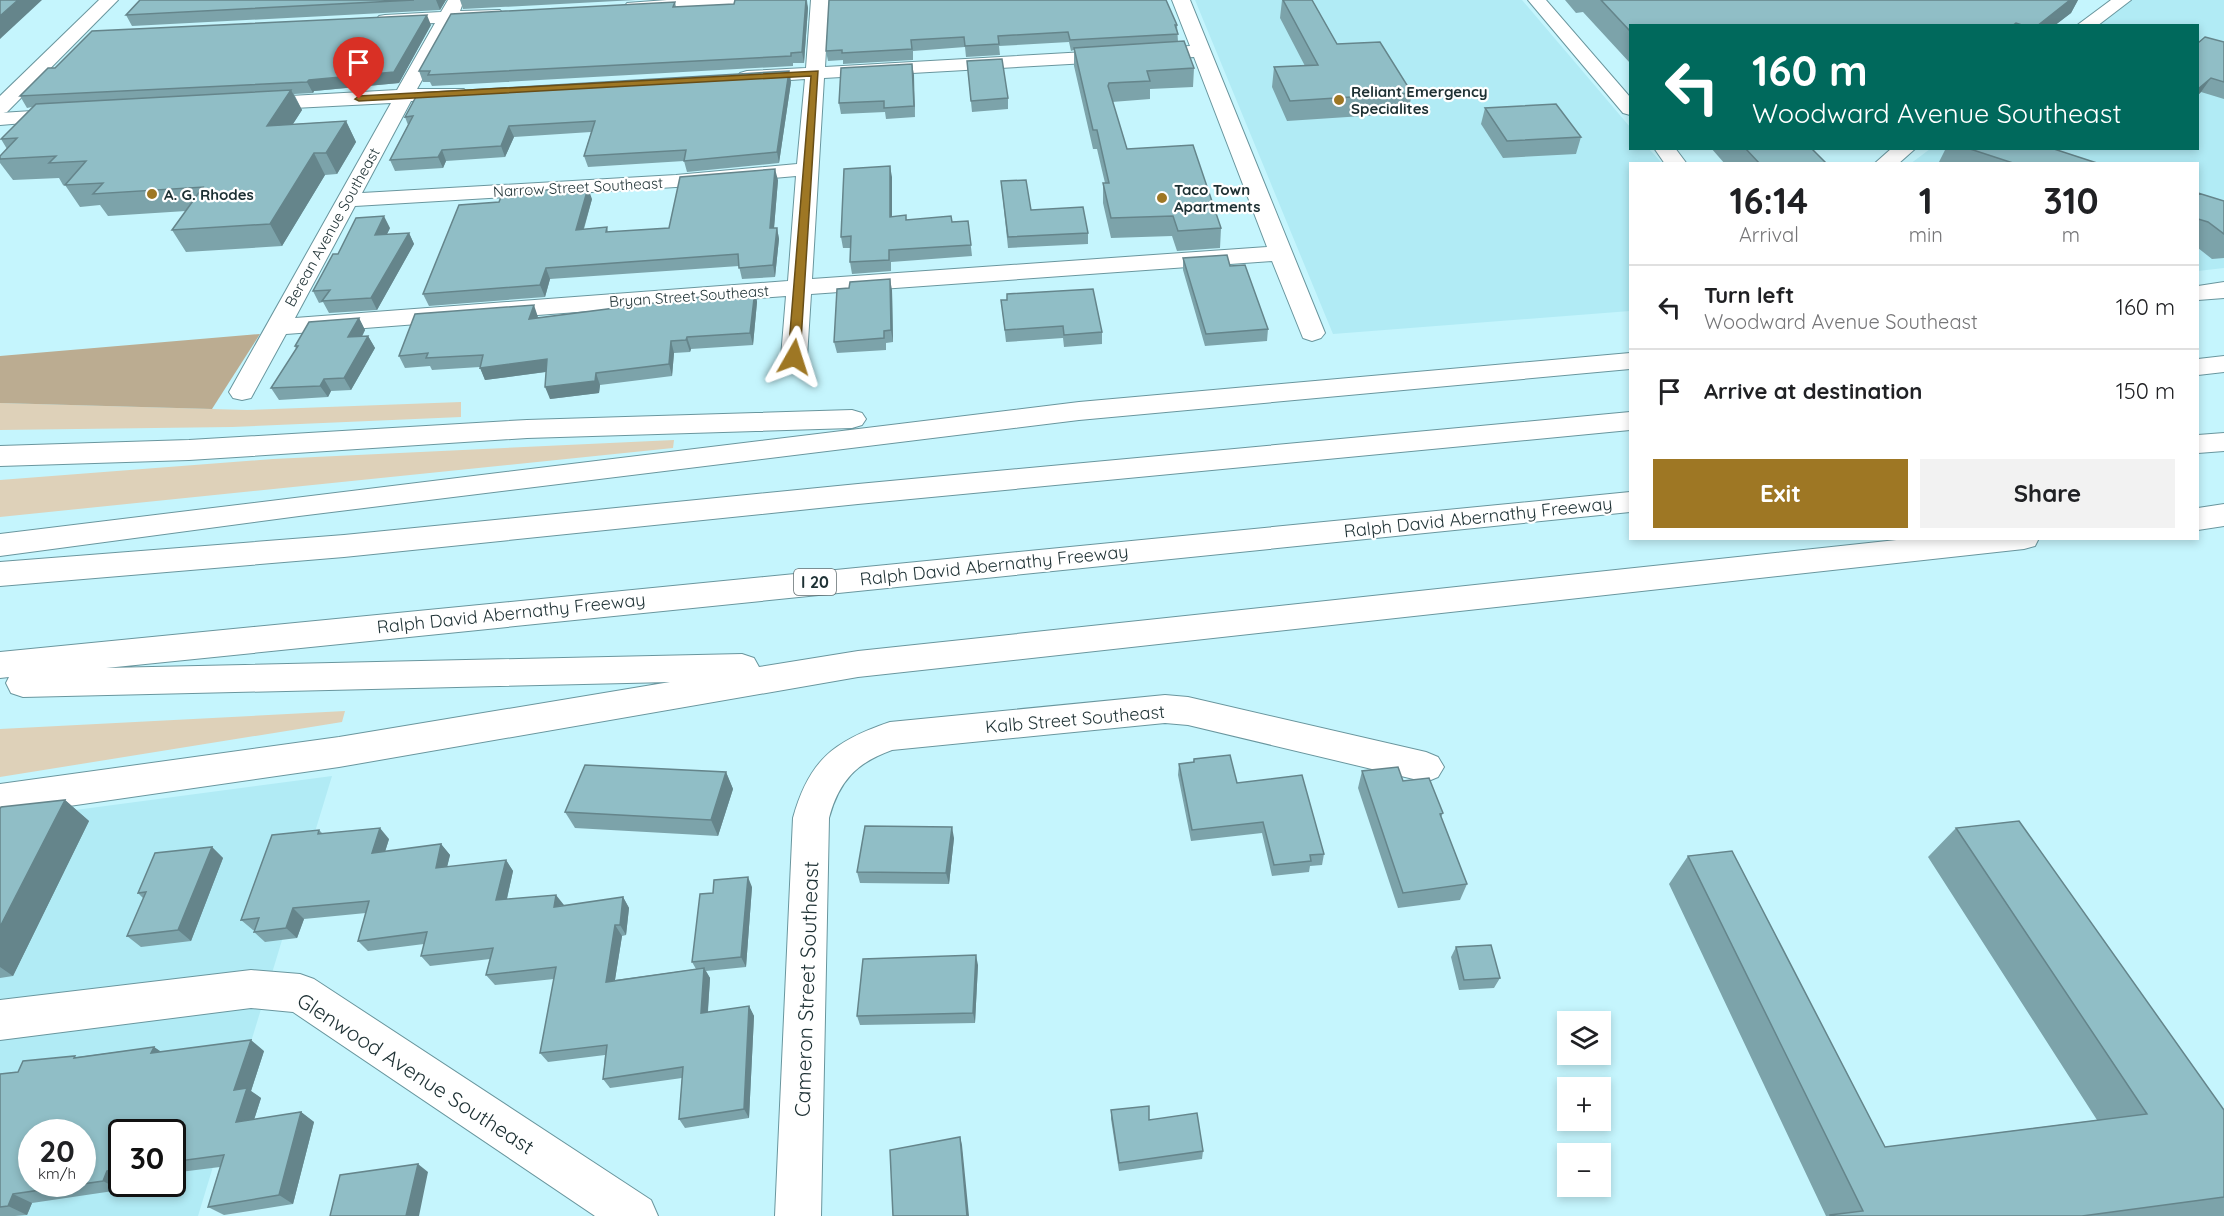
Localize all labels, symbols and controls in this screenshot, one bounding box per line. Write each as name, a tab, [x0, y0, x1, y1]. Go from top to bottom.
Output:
pin	[333, 37, 384, 99]
text: 160 m	[1752, 44, 1868, 97]
icon: arrive	[342, 46, 375, 79]
icon: left	[1653, 48, 1731, 126]
place label: Reliant Emergency Specialites	[1351, 82, 1488, 118]
marker: Reliant Emergency Specialites	[1332, 93, 1346, 107]
text: Woodward Avenue Southeast	[1752, 96, 2122, 130]
street label: Berean Avenue Southeast	[280, 144, 384, 310]
street label: Narrow Street Southeast	[493, 173, 663, 201]
text: 16:14	[1729, 178, 1808, 223]
text: 1	[1919, 178, 1933, 223]
text: 310	[2043, 178, 2099, 223]
place label: Taco Town Apartments	[1174, 180, 1260, 216]
place label: A. G. Rhodes	[164, 185, 254, 204]
marker: A. G. Rhodes	[145, 187, 159, 201]
marker: Taco Town Apartments	[1155, 191, 1169, 205]
text: Arrival	[1739, 222, 1799, 247]
text: min	[1909, 222, 1943, 247]
text: m	[2062, 222, 2080, 247]
street label: Bryan Street Southeast	[608, 281, 770, 311]
text: Turn left	[1704, 281, 1794, 309]
icon: left	[1653, 291, 1686, 324]
text: 160 m	[2116, 293, 2175, 321]
text: Woodward Avenue Southeast	[1704, 309, 1978, 334]
position arrow	[762, 325, 826, 389]
icon: arrive	[1653, 375, 1686, 408]
text: Arrive at destination	[1704, 377, 1922, 405]
text: 150 m	[2116, 377, 2175, 405]
button: Exit	[1653, 459, 1908, 528]
button: Share	[1920, 459, 2175, 528]
street label: Ralph David Abernathy Freeway	[1343, 491, 1613, 543]
street label: Ralph David Abernathy Freeway	[859, 539, 1129, 591]
road number: I 20	[794, 569, 836, 595]
street label: Ralph David Abernathy Freeway	[376, 587, 646, 639]
street label: Kalb Street Southeast	[984, 700, 1166, 738]
street label: Cameron Street Southeast	[789, 861, 823, 1117]
street label: Glenwood Avenue Southeast	[293, 987, 539, 1159]
map controls	[1557, 1011, 1611, 1197]
button: layers	[1557, 1011, 1611, 1065]
button: +	[1557, 1077, 1611, 1131]
speed limit sign: 30	[108, 1119, 186, 1197]
text: 20	[39, 1132, 75, 1170]
button: −	[1557, 1143, 1611, 1197]
text: km/h	[38, 1164, 76, 1183]

